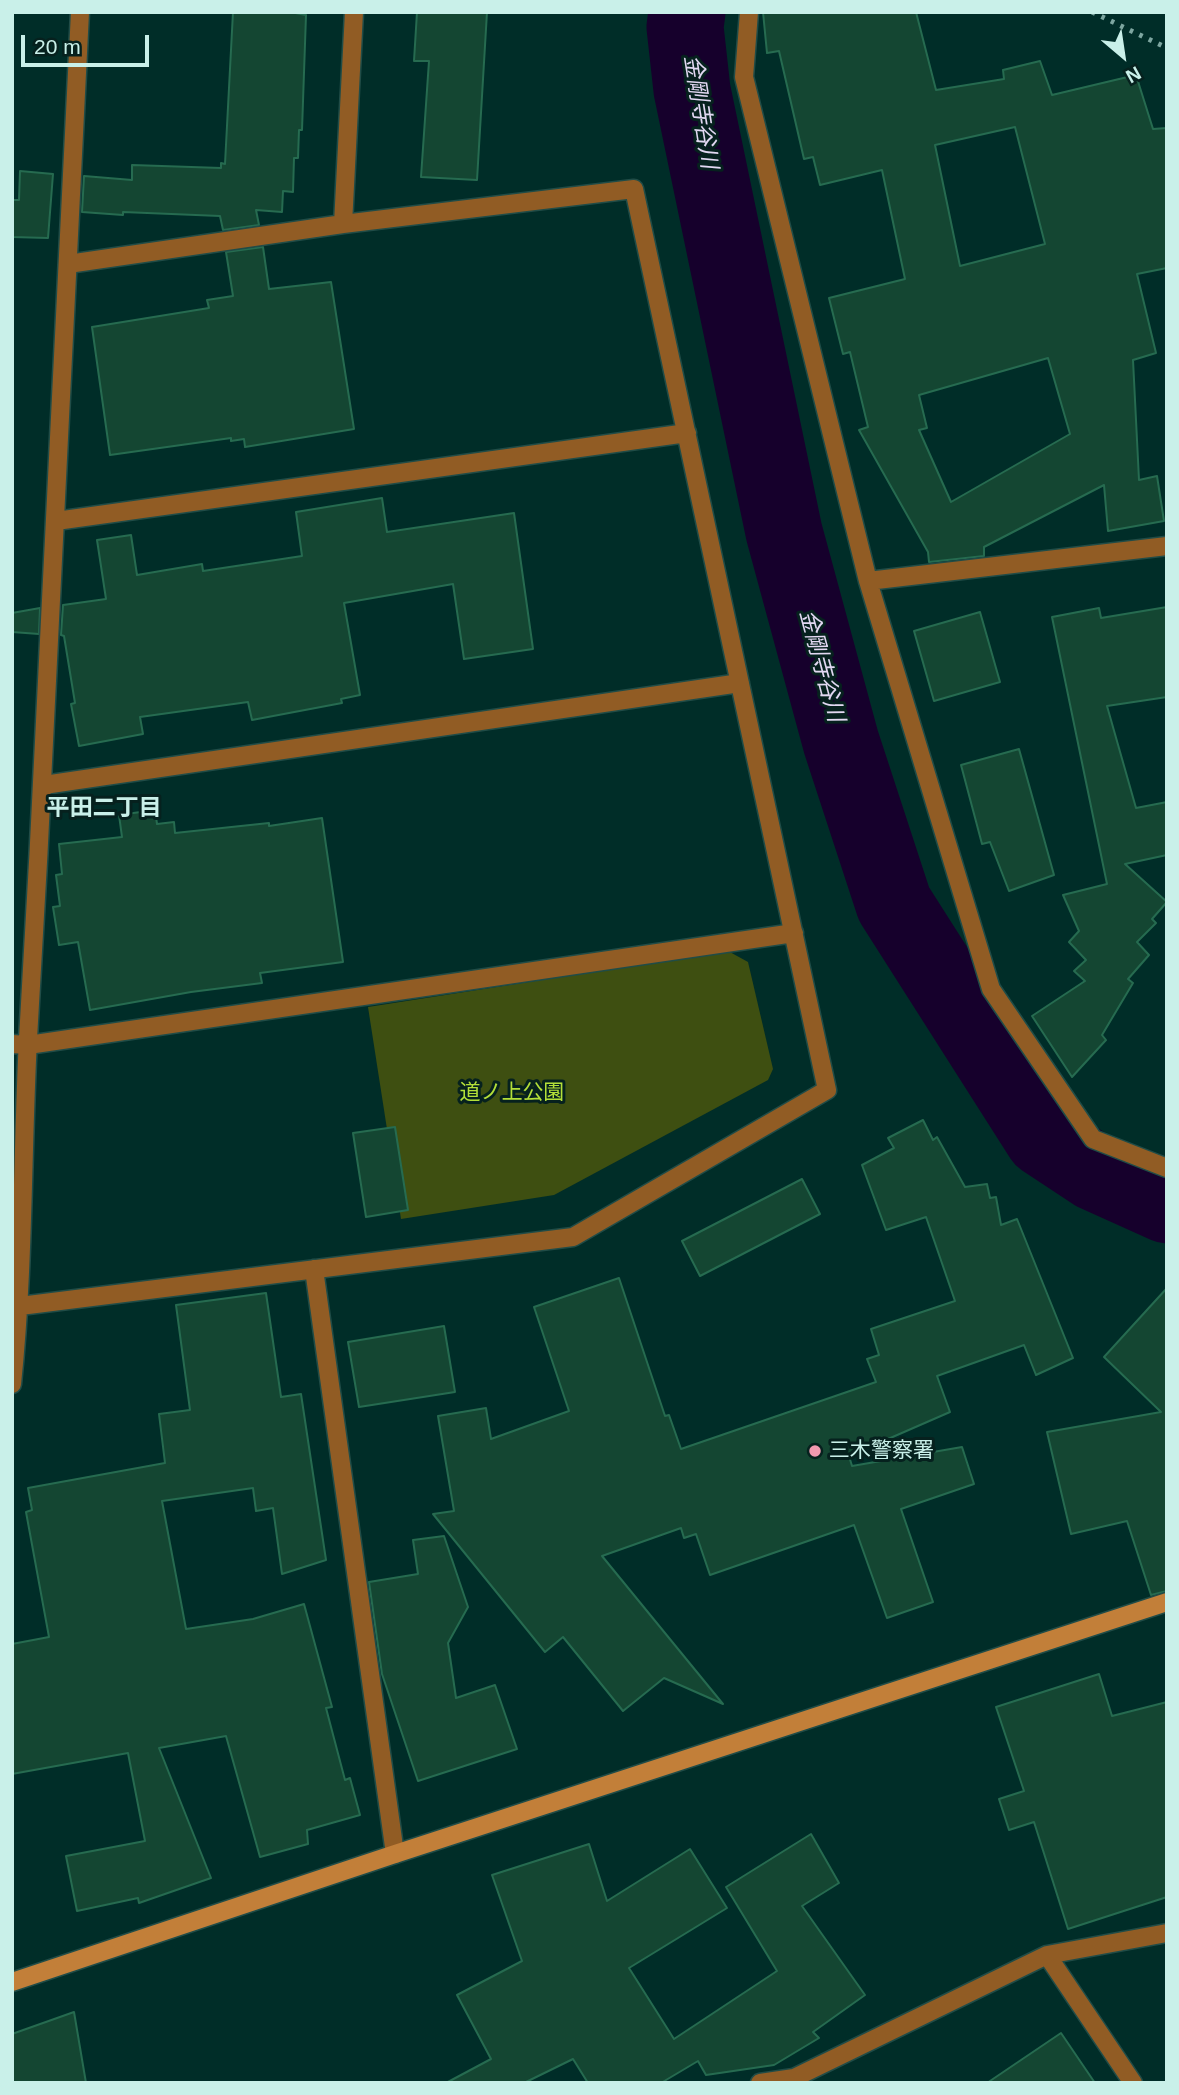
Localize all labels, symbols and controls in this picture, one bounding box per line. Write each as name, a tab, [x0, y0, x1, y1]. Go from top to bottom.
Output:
scale bar	[24, 21, 152, 65]
north arrow	[1088, 21, 1158, 91]
text: 20 m	[34, 35, 81, 58]
water label: 金剛寺谷川	[677, 53, 723, 171]
text: N	[1122, 62, 1145, 87]
water label: 金剛寺谷川	[793, 607, 849, 725]
district label: 平田二丁目	[47, 795, 161, 823]
park label: 道ノ上公園	[460, 1080, 564, 1106]
place label: 三木警察署	[829, 1438, 934, 1464]
marker: 三木警察署	[807, 1443, 823, 1459]

